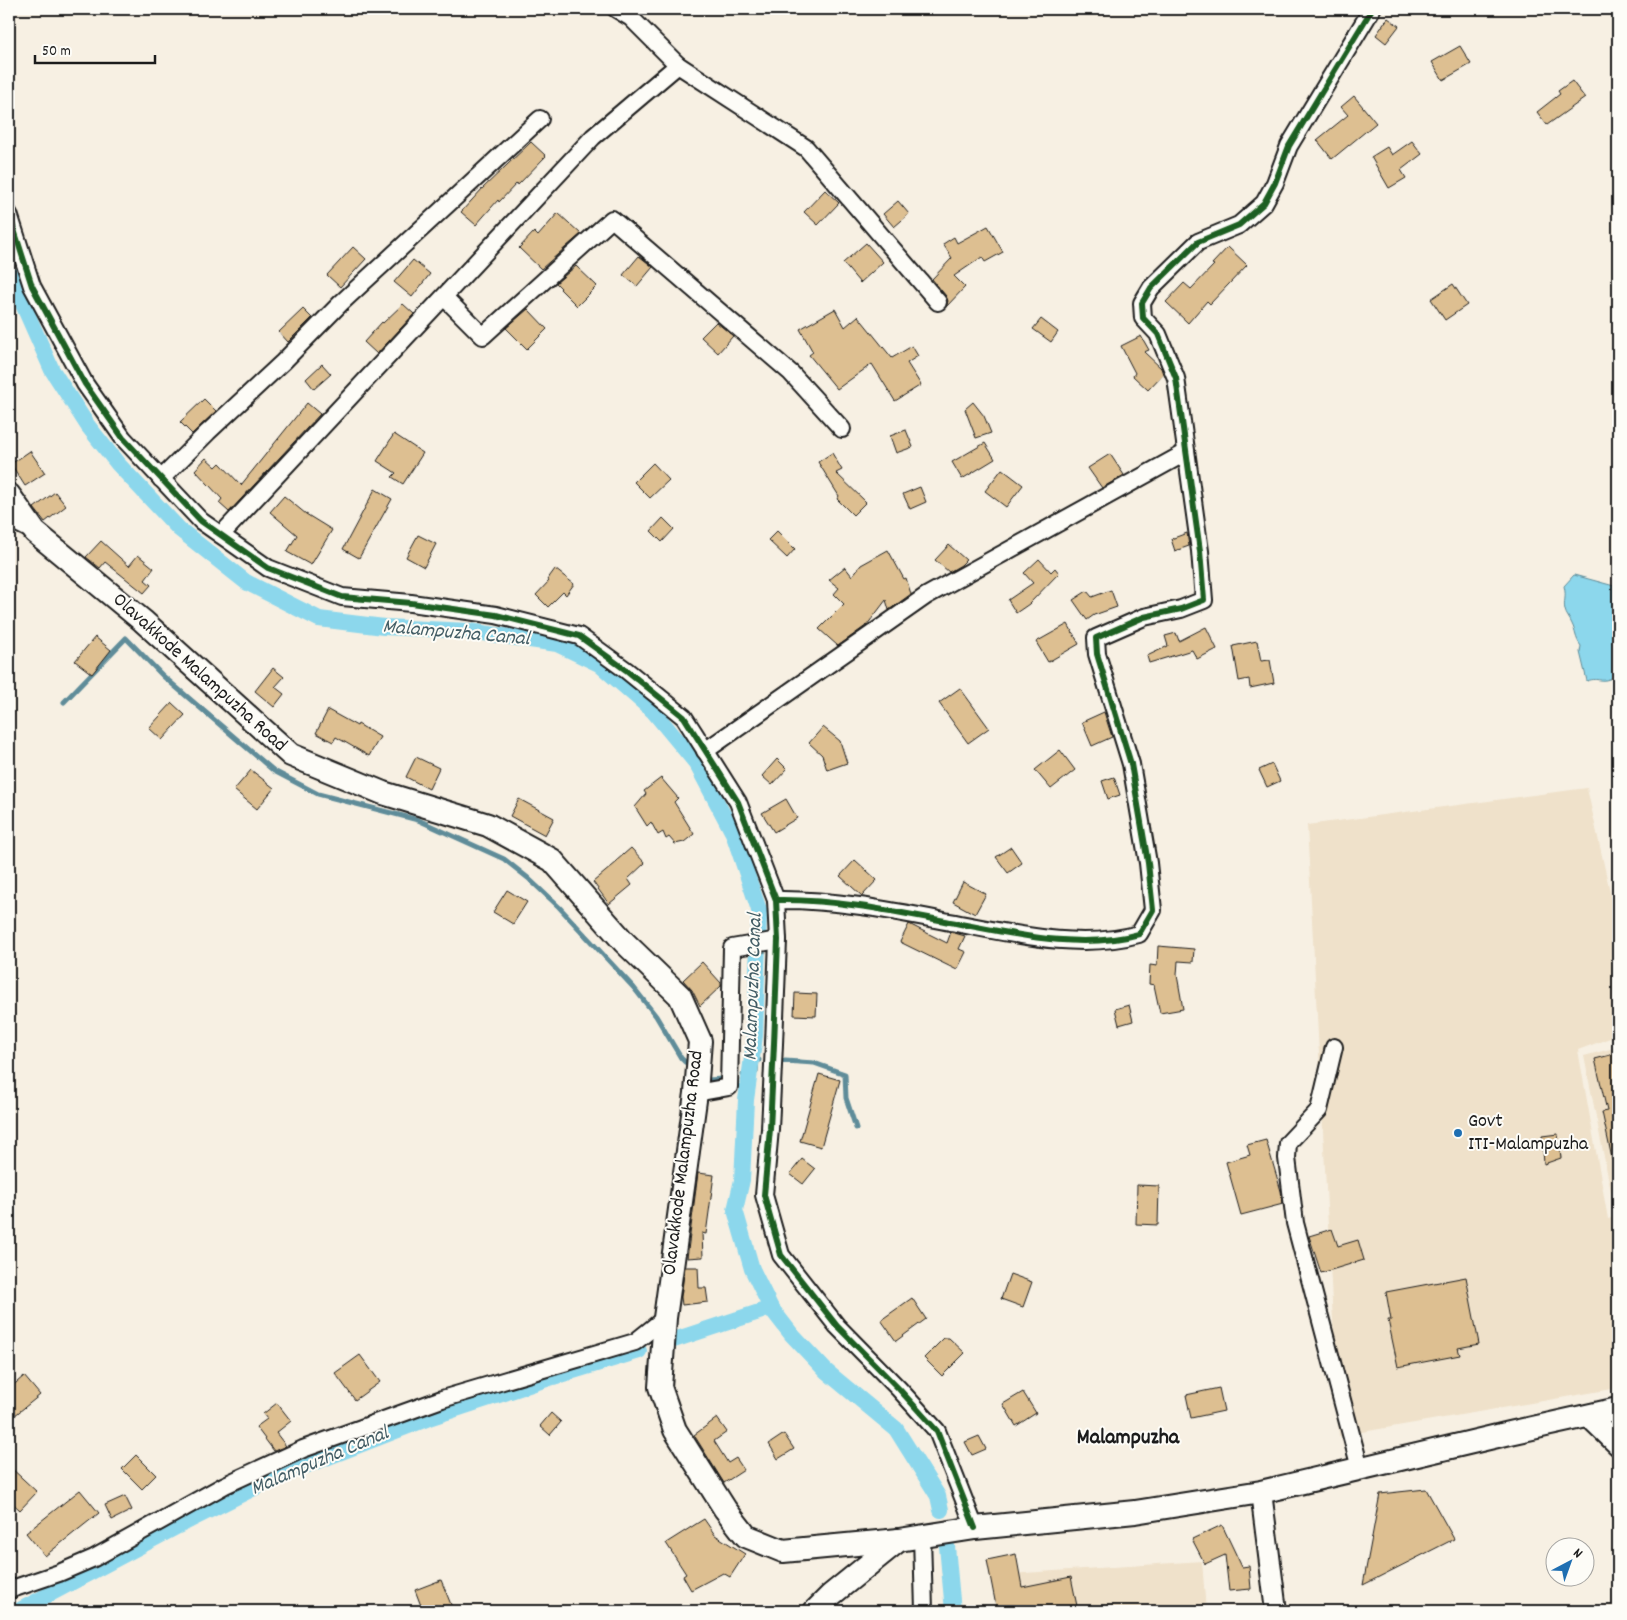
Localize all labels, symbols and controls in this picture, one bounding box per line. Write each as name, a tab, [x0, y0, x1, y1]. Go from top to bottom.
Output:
scale bar	[35, 32, 155, 64]
text: 50 m	[42, 41, 71, 63]
street label: Olavakkode Malampuzha Road	[106, 587, 292, 759]
water label: Malampuzha Canal	[381, 613, 533, 656]
water label: Malampuzha Canal	[736, 911, 772, 1061]
street label: Olavakkode Malampuzha Road	[656, 1049, 712, 1277]
place label: Govt ITI-Malampuzha	[1468, 1108, 1589, 1159]
marker: Govt ITI-Malampuzha	[1452, 1127, 1464, 1139]
water label: Malampuzha Canal	[246, 1419, 395, 1505]
district label: Malampuzha	[1077, 1423, 1180, 1454]
north arrow	[1544, 1538, 1594, 1588]
text: N	[1568, 1544, 1586, 1564]

